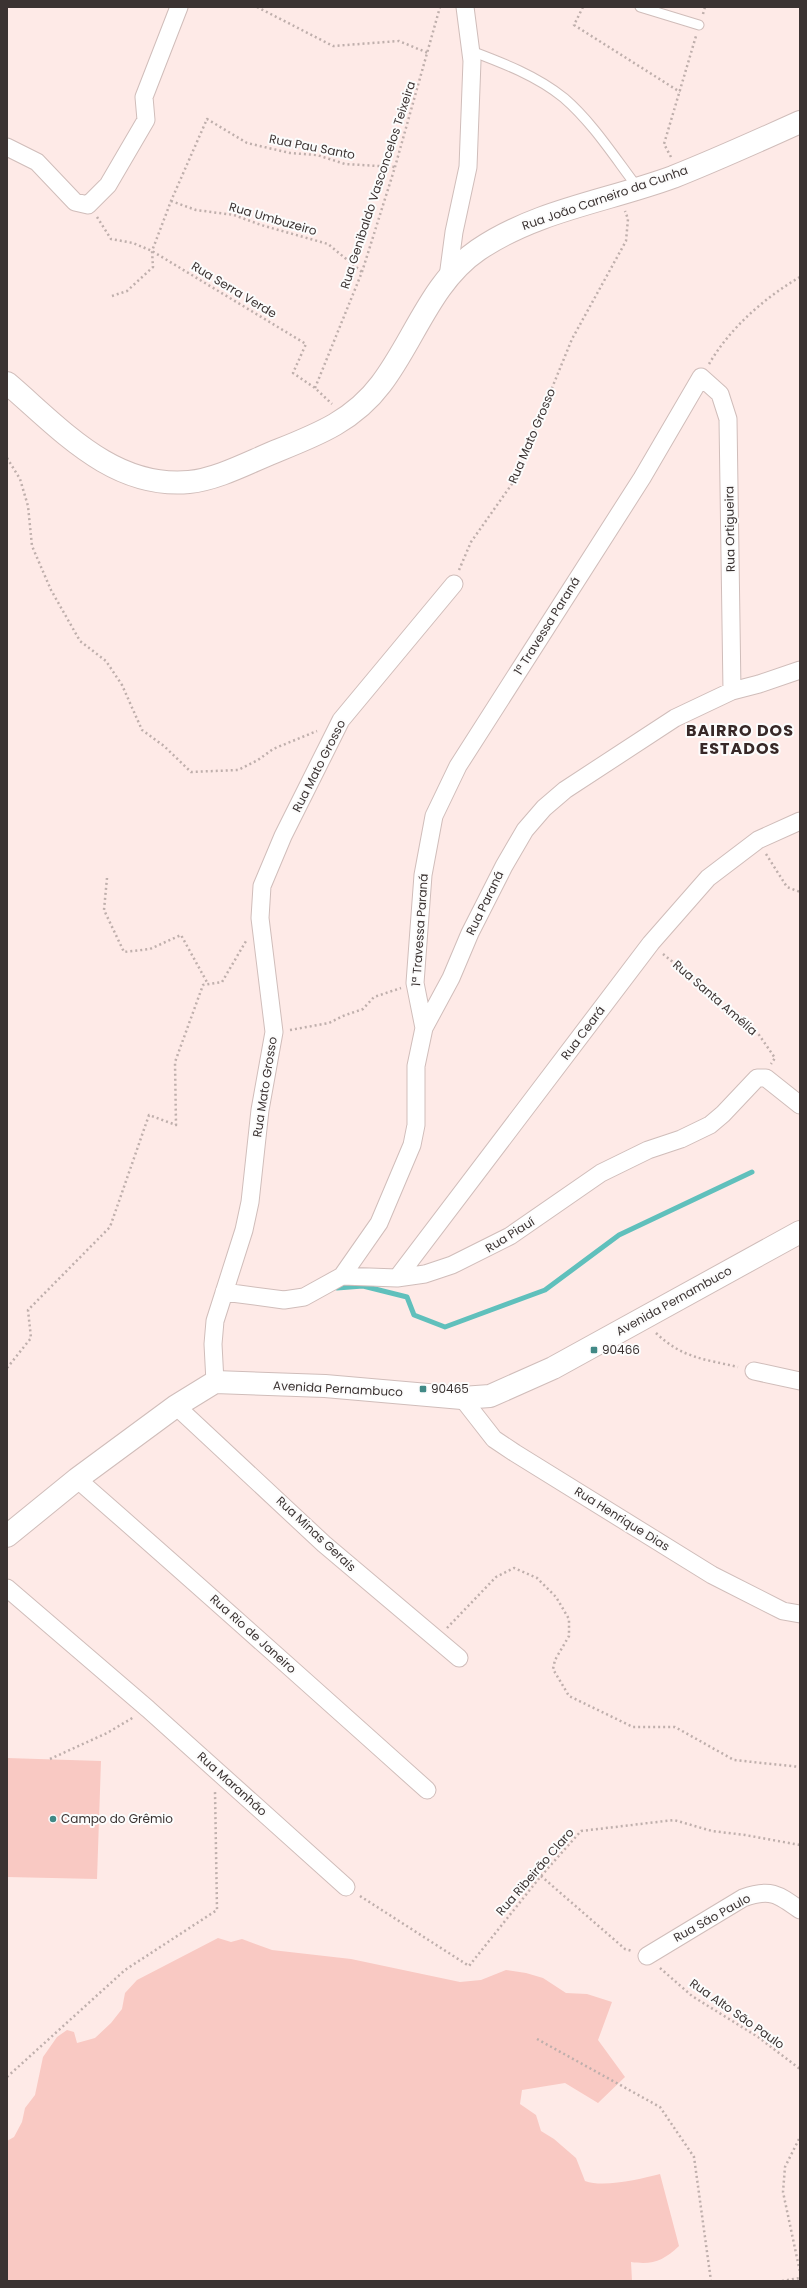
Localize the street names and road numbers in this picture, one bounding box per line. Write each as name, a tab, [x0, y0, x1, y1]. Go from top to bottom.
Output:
street label: Rua Genibaldo Vasconcelos Teixeira	[336, 79, 419, 291]
street label: Rua Pau Santo	[268, 130, 357, 163]
street label: Rua João Carneiro da Cunha	[520, 161, 690, 234]
street label: Rua Umbuzeiro	[227, 198, 319, 239]
street label: Rua Serra Verde	[188, 257, 280, 322]
street label: Rua Mato Grosso	[504, 385, 559, 486]
street label: Rua Ortigueira	[720, 486, 739, 572]
street label: 1ª Travessa Paraná	[509, 573, 584, 678]
street label: Rua Mato Grosso	[288, 716, 349, 815]
street label: Rua Paraná	[462, 868, 507, 938]
street label: 1ª Travessa Paraná	[407, 873, 432, 987]
street label: Rua Santa Amélia	[669, 956, 761, 1039]
street label: Rua Ceará	[557, 1002, 609, 1063]
street label: Rua Mato Grosso	[248, 1035, 281, 1138]
street label: Rua Piauí	[482, 1213, 538, 1256]
street label: Avenida Pernambuco	[613, 1261, 735, 1340]
street label: Avenida Pernambuco	[273, 1377, 404, 1400]
street label: Rua Henrique Dias	[571, 1482, 673, 1555]
street label: Rua Minas Gerais	[273, 1492, 360, 1575]
street label: Rua Rio de Janeiro	[206, 1590, 300, 1677]
street label: Rua Maranhão	[194, 1748, 271, 1820]
street label: Rua Ribeirão Claro	[492, 1824, 578, 1919]
street label: Rua São Paulo	[670, 1889, 754, 1946]
street label: Rua Alto São Paulo	[687, 1975, 788, 2053]

